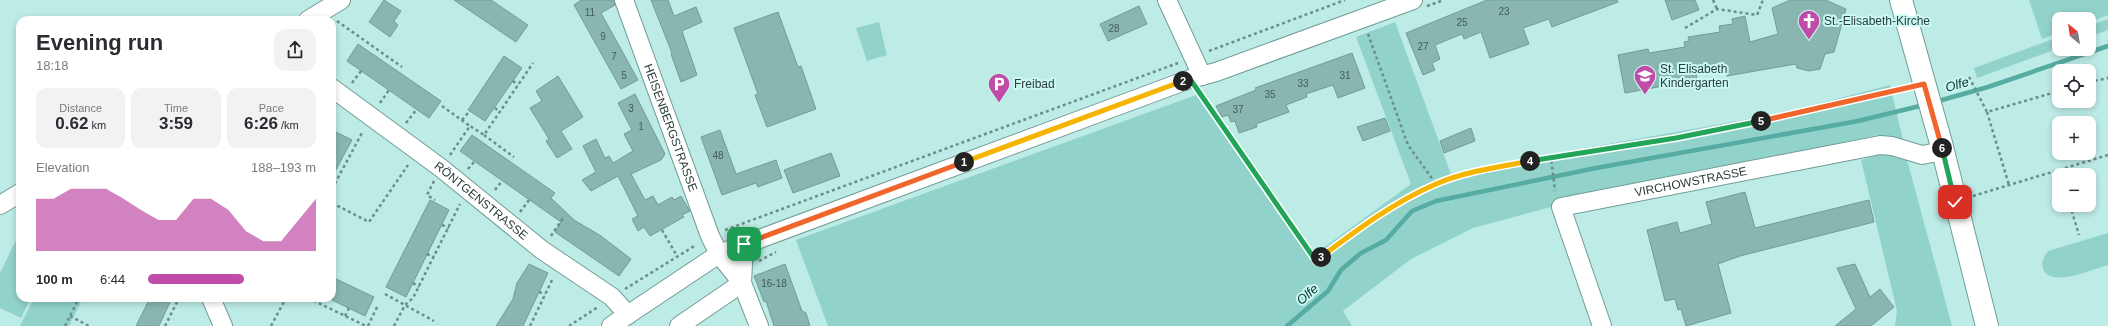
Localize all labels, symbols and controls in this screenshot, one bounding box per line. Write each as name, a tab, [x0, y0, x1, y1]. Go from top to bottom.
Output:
house number: 23	[1498, 6, 1510, 17]
house number: 11	[585, 7, 596, 18]
church icon: St.-Elisabeth-Kirche	[1796, 8, 1822, 41]
north arrow	[2052, 12, 2096, 56]
map controls	[2052, 12, 2096, 212]
place label: St.-Elisabeth-Kirche	[1824, 14, 1930, 28]
house number: 25	[1456, 17, 1468, 28]
house number: 28	[1108, 23, 1120, 34]
button: share	[274, 29, 316, 71]
text: Evening run	[36, 30, 163, 55]
house number: 9	[600, 31, 606, 42]
house number: 27	[1417, 41, 1429, 52]
house number: 7	[611, 51, 617, 62]
text: 18:18	[36, 58, 69, 73]
street label: HEISENBERGSTRASSE	[641, 62, 700, 194]
place label: St. Elisabeth Kindergarten	[1660, 62, 1729, 90]
school or university icon: St. Elisabeth Kindergarten	[1632, 63, 1658, 96]
button: locate	[2052, 64, 2096, 108]
house number: 5	[621, 70, 627, 81]
house number: 31	[1339, 70, 1351, 81]
parking icon: Freibad	[986, 71, 1012, 104]
pin: 2	[1173, 71, 1193, 91]
water label: Olfe	[1944, 74, 1971, 95]
text: 2	[1180, 75, 1186, 87]
place label: Freibad	[1014, 77, 1055, 91]
house number: 33	[1297, 78, 1309, 89]
house number: 35	[1264, 89, 1276, 100]
text: Distance	[59, 102, 102, 114]
text: Time	[164, 102, 188, 114]
text: Pace	[259, 102, 284, 114]
house number: 3	[628, 103, 634, 114]
house number: 37	[1232, 104, 1244, 115]
pin: 5	[1751, 111, 1771, 131]
text: 0.62	[55, 114, 88, 133]
text: 3:59	[159, 114, 193, 133]
text: 6:26	[244, 114, 278, 133]
text: 5	[1758, 115, 1764, 127]
button: +	[2052, 116, 2096, 160]
text: km	[88, 119, 106, 131]
text: /km	[278, 119, 299, 131]
house number: 1	[638, 121, 644, 132]
pin: 6	[1932, 138, 1952, 158]
text: 6	[1939, 142, 1945, 154]
house number: 48	[712, 150, 724, 161]
pin: 4	[1520, 151, 1540, 171]
pin: 1	[954, 152, 974, 172]
text: 4	[1527, 155, 1533, 167]
text: 1	[961, 156, 967, 168]
street label: RÖNTGENSTRASSE	[432, 159, 531, 243]
text: Elevation	[36, 160, 89, 175]
text: 188–193 m	[251, 160, 316, 175]
street label: VIRCHOWSTRASSE	[1633, 164, 1748, 200]
button: −	[2052, 168, 2096, 212]
pin	[1938, 185, 1972, 219]
icon: check	[1944, 191, 1966, 213]
pin	[727, 227, 761, 261]
icon: arrive	[733, 233, 755, 255]
pin: 3	[1311, 247, 1331, 267]
text: 3	[1318, 251, 1324, 263]
text: 100 m	[36, 272, 73, 287]
text: 6:44	[100, 272, 125, 287]
house number: 16-18	[761, 278, 787, 289]
water label: Olfe	[1293, 281, 1321, 308]

